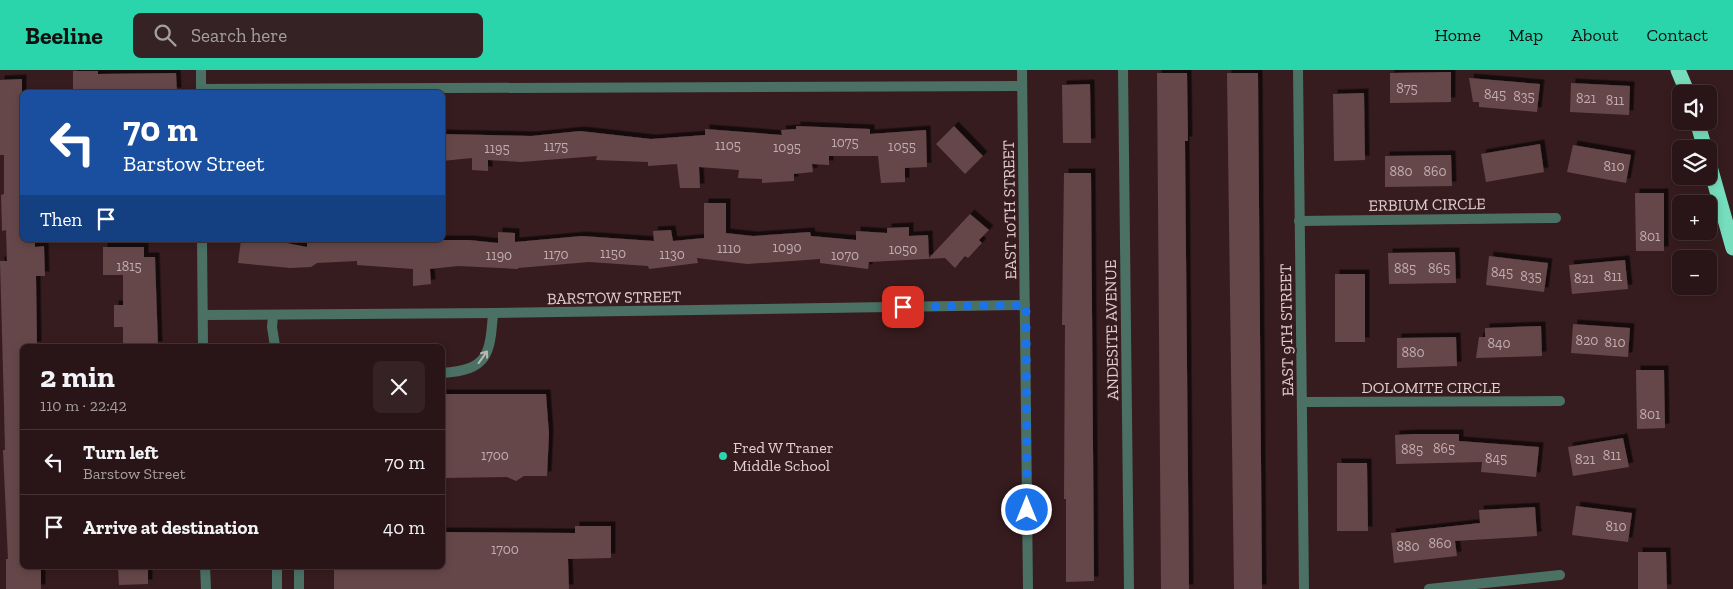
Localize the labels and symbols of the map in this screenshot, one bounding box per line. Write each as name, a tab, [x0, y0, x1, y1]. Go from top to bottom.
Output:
house number: 875	[1396, 80, 1418, 97]
house number: 845	[1484, 86, 1506, 103]
house number: 835	[1513, 88, 1535, 105]
house number: 821	[1576, 90, 1597, 107]
house number: 811	[1606, 92, 1625, 109]
house number: 1075	[831, 134, 859, 151]
house number: 1105	[715, 137, 741, 154]
house number: 1175	[544, 138, 568, 155]
house number: 1055	[888, 138, 916, 155]
house number: 1095	[773, 139, 801, 156]
house number: 1195	[484, 140, 510, 157]
street label: EAST 10TH STREET	[999, 140, 1020, 280]
house number: 810	[1604, 158, 1625, 175]
house number: 880	[1389, 163, 1413, 180]
house number: 860	[1423, 163, 1447, 180]
street label: ERBIUM CIRCLE	[1368, 194, 1486, 215]
house number: 801	[1640, 228, 1661, 245]
house number: 1090	[773, 239, 801, 256]
house number: 1110	[717, 240, 741, 257]
house number: 1050	[889, 241, 917, 258]
house number: 1150	[600, 245, 626, 262]
house number: 1170	[543, 246, 569, 263]
house number: 1130	[659, 246, 685, 263]
house number: 1190	[486, 247, 512, 264]
house number: 1070	[831, 247, 859, 264]
house number: 1815	[116, 258, 142, 275]
street label: ANDESITE AVENUE	[1101, 260, 1122, 400]
house number: 885	[1394, 260, 1416, 277]
house number: 865	[1428, 260, 1450, 277]
street label: EAST 9TH STREET	[1276, 263, 1297, 396]
house number: 845	[1491, 264, 1513, 281]
house number: 835	[1520, 268, 1542, 285]
house number: 811	[1604, 268, 1623, 285]
house number: 821	[1574, 270, 1595, 287]
pin	[882, 286, 924, 328]
street label: BARSTOW STREET	[547, 287, 681, 308]
house number: 820	[1576, 332, 1598, 349]
house number: 810	[1605, 334, 1626, 351]
house number: 840	[1487, 335, 1511, 352]
house number: 880	[1401, 344, 1425, 361]
one-way arrow	[478, 350, 488, 364]
street label: DOLOMITE CIRCLE	[1362, 378, 1500, 397]
house number: 801	[1640, 406, 1661, 423]
place label: Fred W Traner Middle School	[733, 438, 834, 475]
house number: 865	[1433, 440, 1455, 457]
house number: 885	[1401, 441, 1423, 458]
house number: 1700	[481, 447, 509, 464]
house number: 811	[1603, 447, 1622, 464]
marker: Fred W Traner Middle School	[717, 450, 729, 462]
house number: 845	[1485, 450, 1507, 467]
house number: 821	[1575, 451, 1596, 468]
position arrow	[1000, 483, 1052, 535]
house number: 810	[1606, 518, 1627, 535]
house number: 860	[1428, 535, 1452, 552]
house number: 880	[1396, 538, 1420, 555]
house number: 1700	[491, 541, 519, 558]

